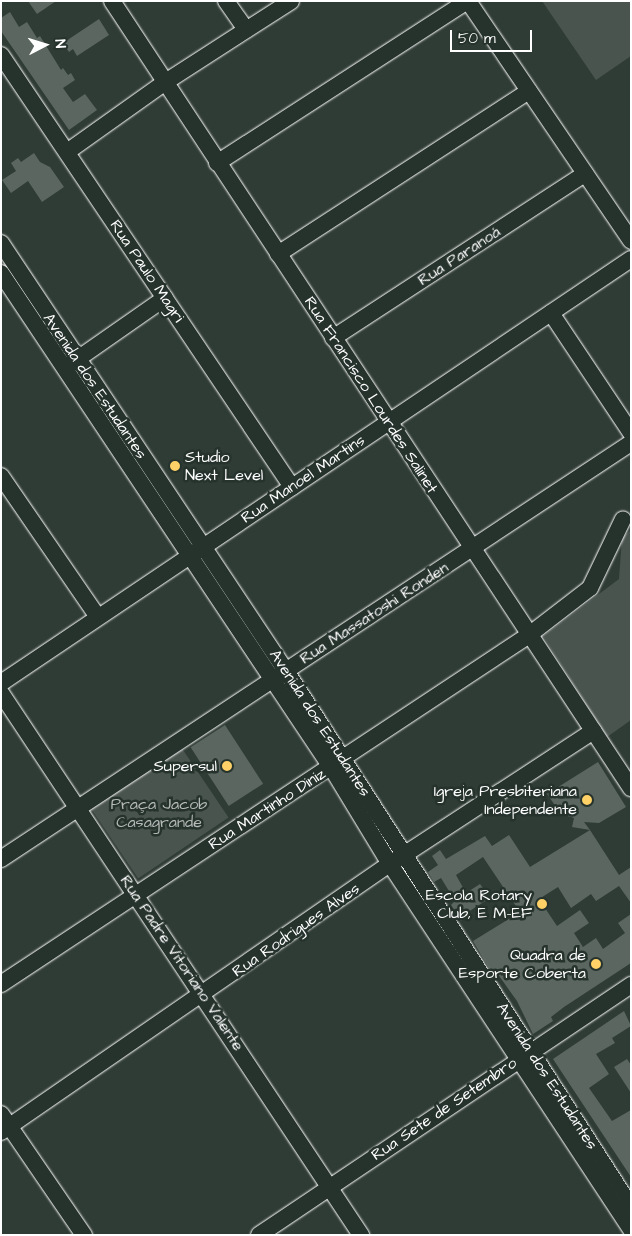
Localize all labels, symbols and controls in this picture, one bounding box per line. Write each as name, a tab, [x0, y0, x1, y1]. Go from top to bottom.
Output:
north arrow	[20, 20, 70, 70]
scale bar	[452, 20, 534, 52]
text: 50 m	[458, 28, 496, 49]
text: N	[50, 38, 70, 49]
street label: Rua Paulo Magri	[106, 216, 188, 326]
street label: Rua Paranoá	[414, 222, 504, 290]
street label: Rua Francisco Lourdes Salinet	[300, 293, 442, 497]
street label: Avenida dos Estudantes	[39, 309, 151, 463]
street label: Rua Manoel Martins	[237, 430, 369, 528]
place label: Studio Next Level	[185, 447, 263, 485]
marker: Studio Next Level	[169, 460, 181, 472]
street label: Rua Massatoshi Ronden	[296, 558, 452, 668]
street label: Avenida dos Estudantes	[265, 646, 375, 800]
place label: Supersul	[154, 756, 217, 776]
marker: Supersul	[221, 760, 233, 772]
street label: Rua Martinho Diniz	[205, 764, 329, 854]
place label: Igreja Presbiteriana Independente	[434, 781, 577, 819]
park label: Praça Jacob Casagrande	[111, 794, 207, 832]
marker: Igreja Presbiteriana Independente	[581, 794, 593, 806]
street label: Rua Padre Vitoriano Valente	[116, 872, 248, 1054]
street label: Rua Rodrigues Alves	[229, 879, 363, 981]
place label: Escola Rotary Club, E M-EF	[426, 885, 532, 923]
marker: Escola Rotary Club, E M-EF	[536, 898, 548, 910]
place label: Quadra de Esporte Coberta	[459, 945, 586, 983]
marker: Quadra de Esporte Coberta	[590, 958, 602, 970]
street label: Avenida dos Estudantes	[492, 999, 602, 1153]
street label: Rua Sete de Setembro	[368, 1053, 520, 1165]

